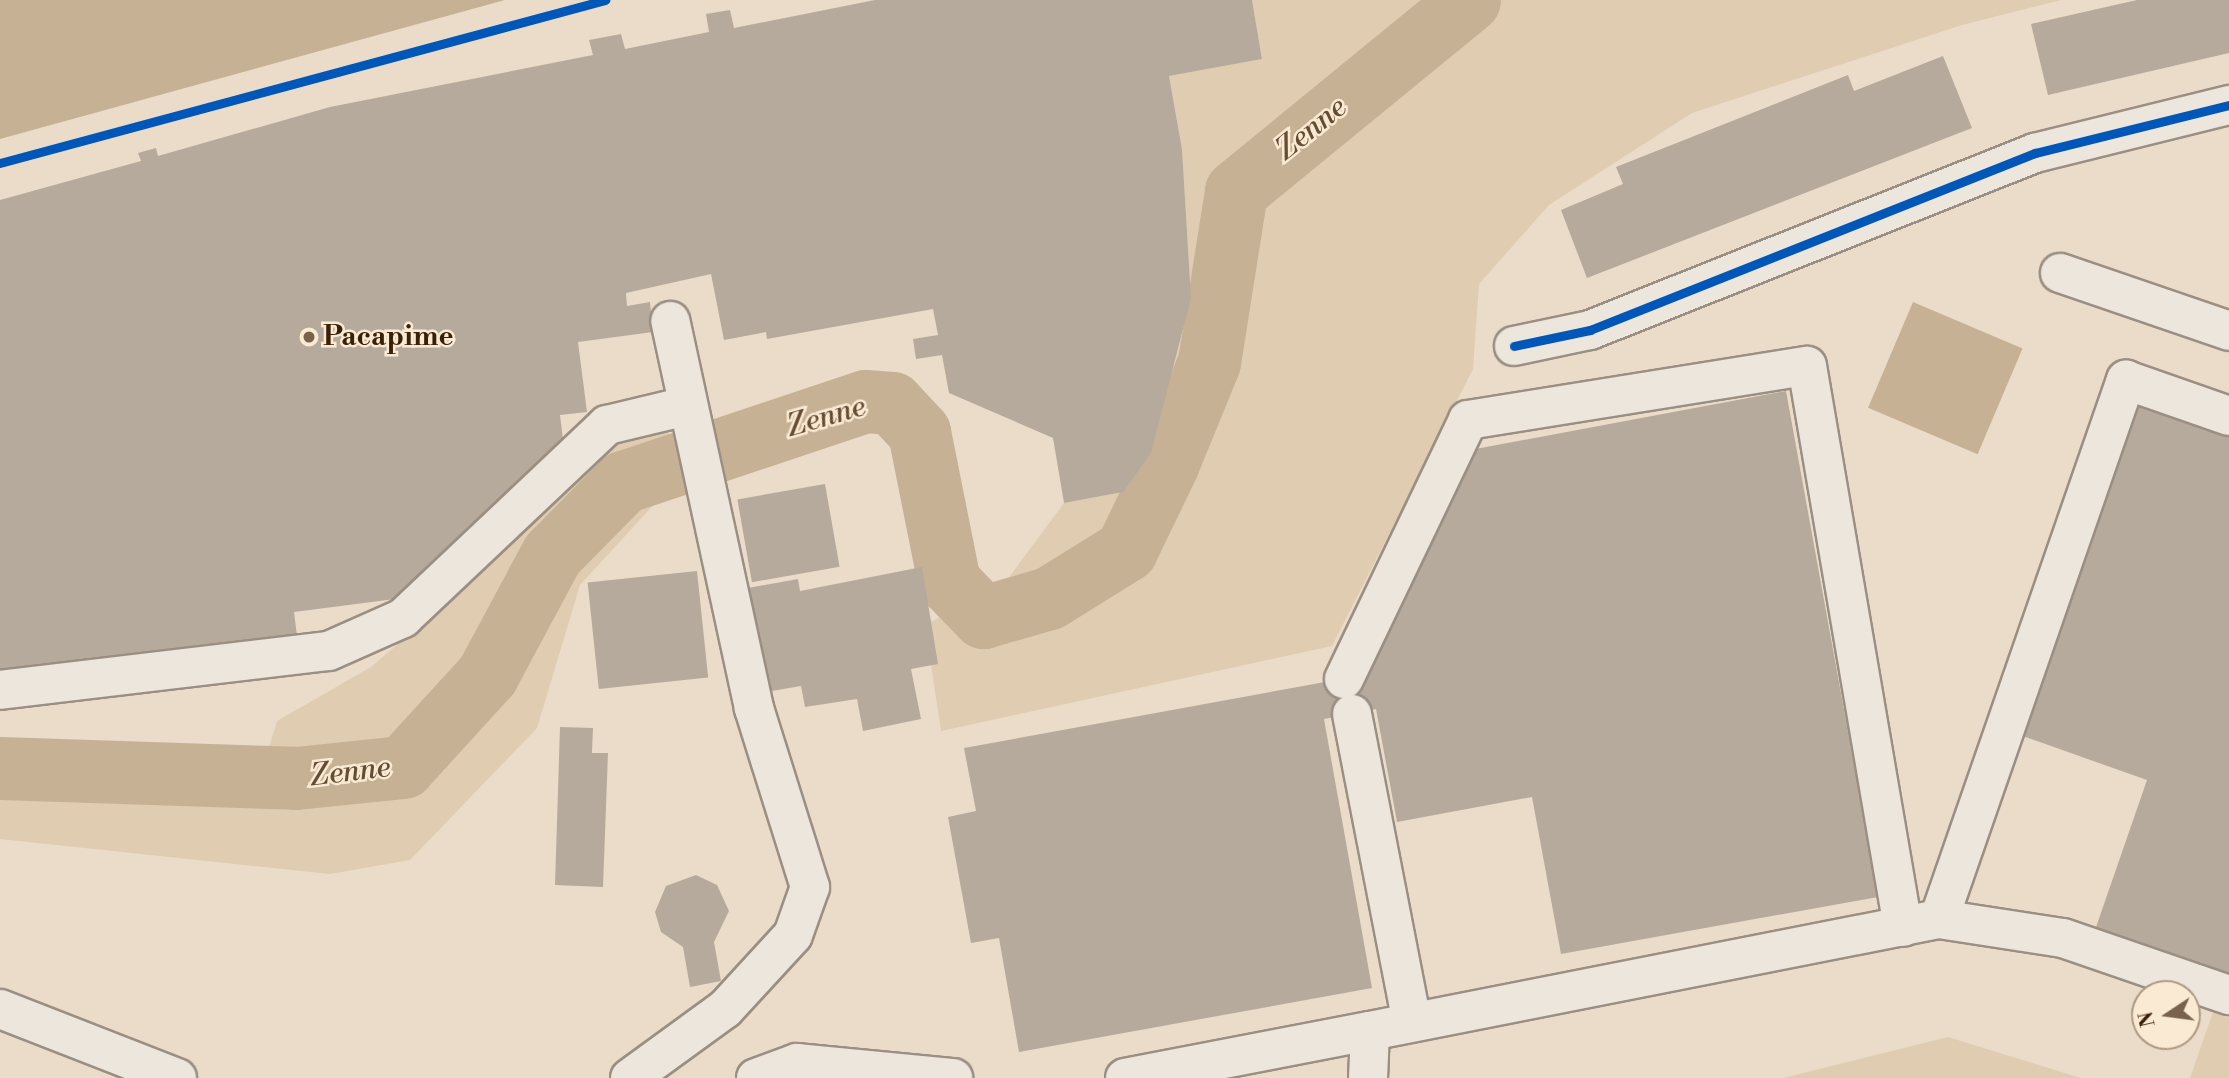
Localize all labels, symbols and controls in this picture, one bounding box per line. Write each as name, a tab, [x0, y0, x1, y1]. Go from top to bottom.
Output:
water label: Zenne	[1268, 90, 1354, 168]
place label: Pacapime	[323, 320, 453, 354]
marker: Pacapime	[301, 329, 317, 345]
water label: Zenne	[782, 389, 870, 445]
water label: Zenne	[308, 749, 392, 795]
north arrow	[2131, 980, 2201, 1050]
text: N	[2134, 1009, 2161, 1029]

